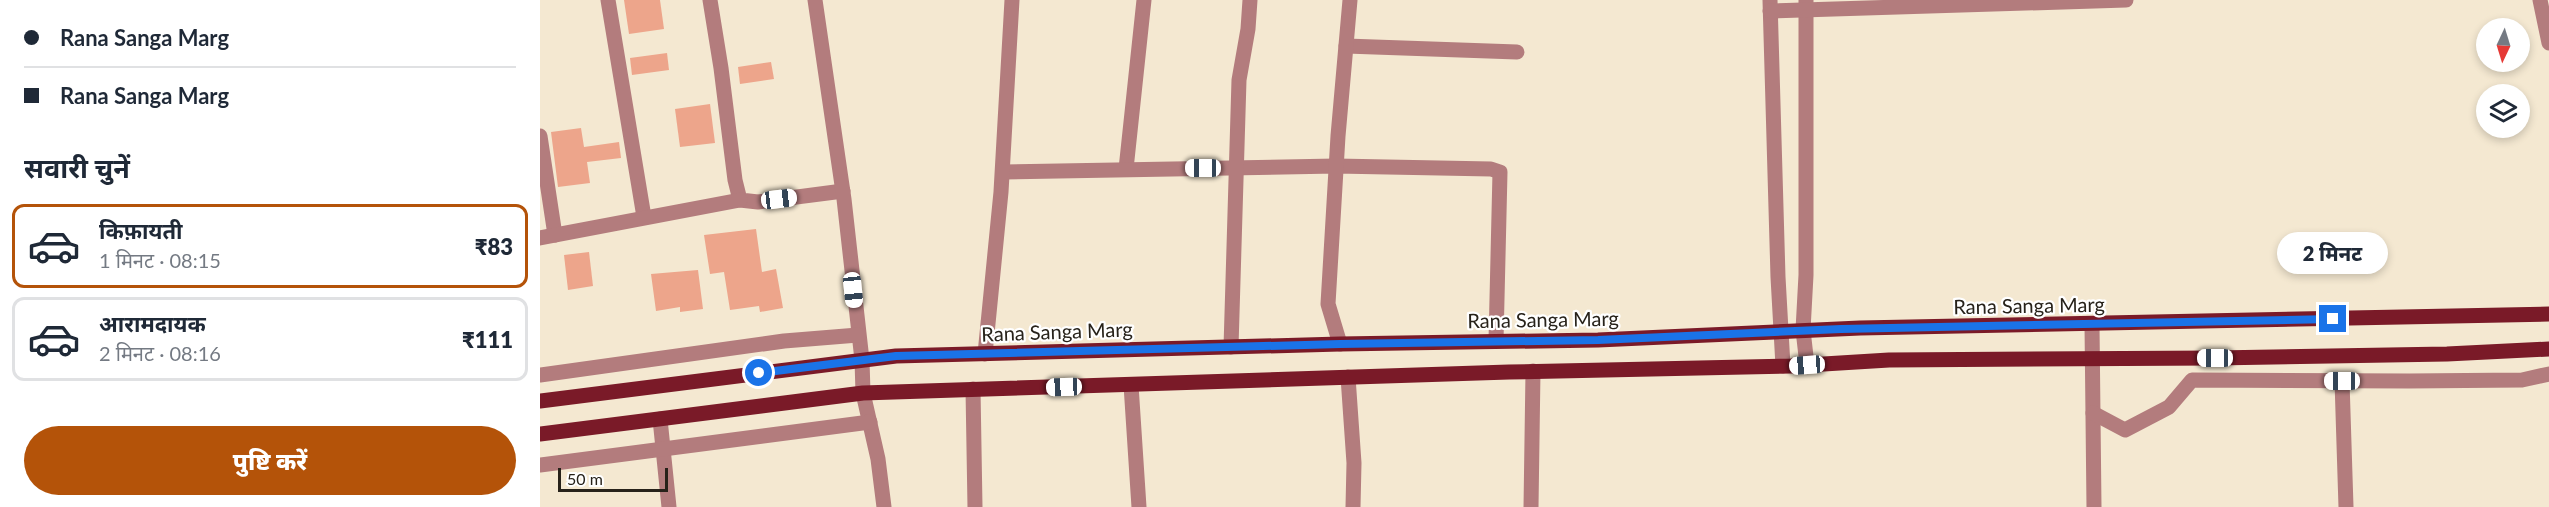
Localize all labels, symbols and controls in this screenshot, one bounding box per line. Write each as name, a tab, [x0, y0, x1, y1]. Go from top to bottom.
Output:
north arrow	[2476, 18, 2530, 72]
map controls	[2476, 18, 2530, 138]
text: Rana Sanga Marg	[60, 24, 229, 51]
text: Rana Sanga Marg	[60, 82, 229, 109]
button: layers	[2476, 84, 2530, 138]
text: सवारी चुनें	[24, 151, 130, 184]
car	[1185, 159, 1221, 177]
car	[760, 188, 798, 210]
text: किफ़ायती	[99, 217, 183, 244]
icon: car	[27, 219, 81, 273]
callout: 2 मिनट	[2278, 232, 2388, 274]
text: ₹83	[475, 233, 513, 260]
text: 2 मिनट	[2303, 241, 2362, 265]
text: 1 मिनट · 08:15	[99, 248, 221, 272]
car	[842, 271, 864, 309]
street label: Rana Sanga Marg	[1953, 292, 2105, 318]
route end	[2319, 305, 2346, 332]
street label: Rana Sanga Marg	[1467, 306, 1619, 332]
text: आरामदायक	[99, 310, 206, 337]
icon: car	[27, 312, 81, 366]
street label: Rana Sanga Marg	[981, 316, 1133, 346]
text: ₹111	[462, 326, 513, 353]
text: 2 मिनट · 08:16	[99, 341, 221, 365]
car	[2197, 349, 2233, 367]
car	[1788, 355, 1826, 375]
route start	[745, 359, 772, 386]
car	[2324, 372, 2360, 390]
car	[1046, 377, 1082, 397]
button: पुष्टि करें	[24, 426, 516, 495]
scale bar	[558, 465, 668, 492]
text: 50 m	[567, 469, 603, 488]

